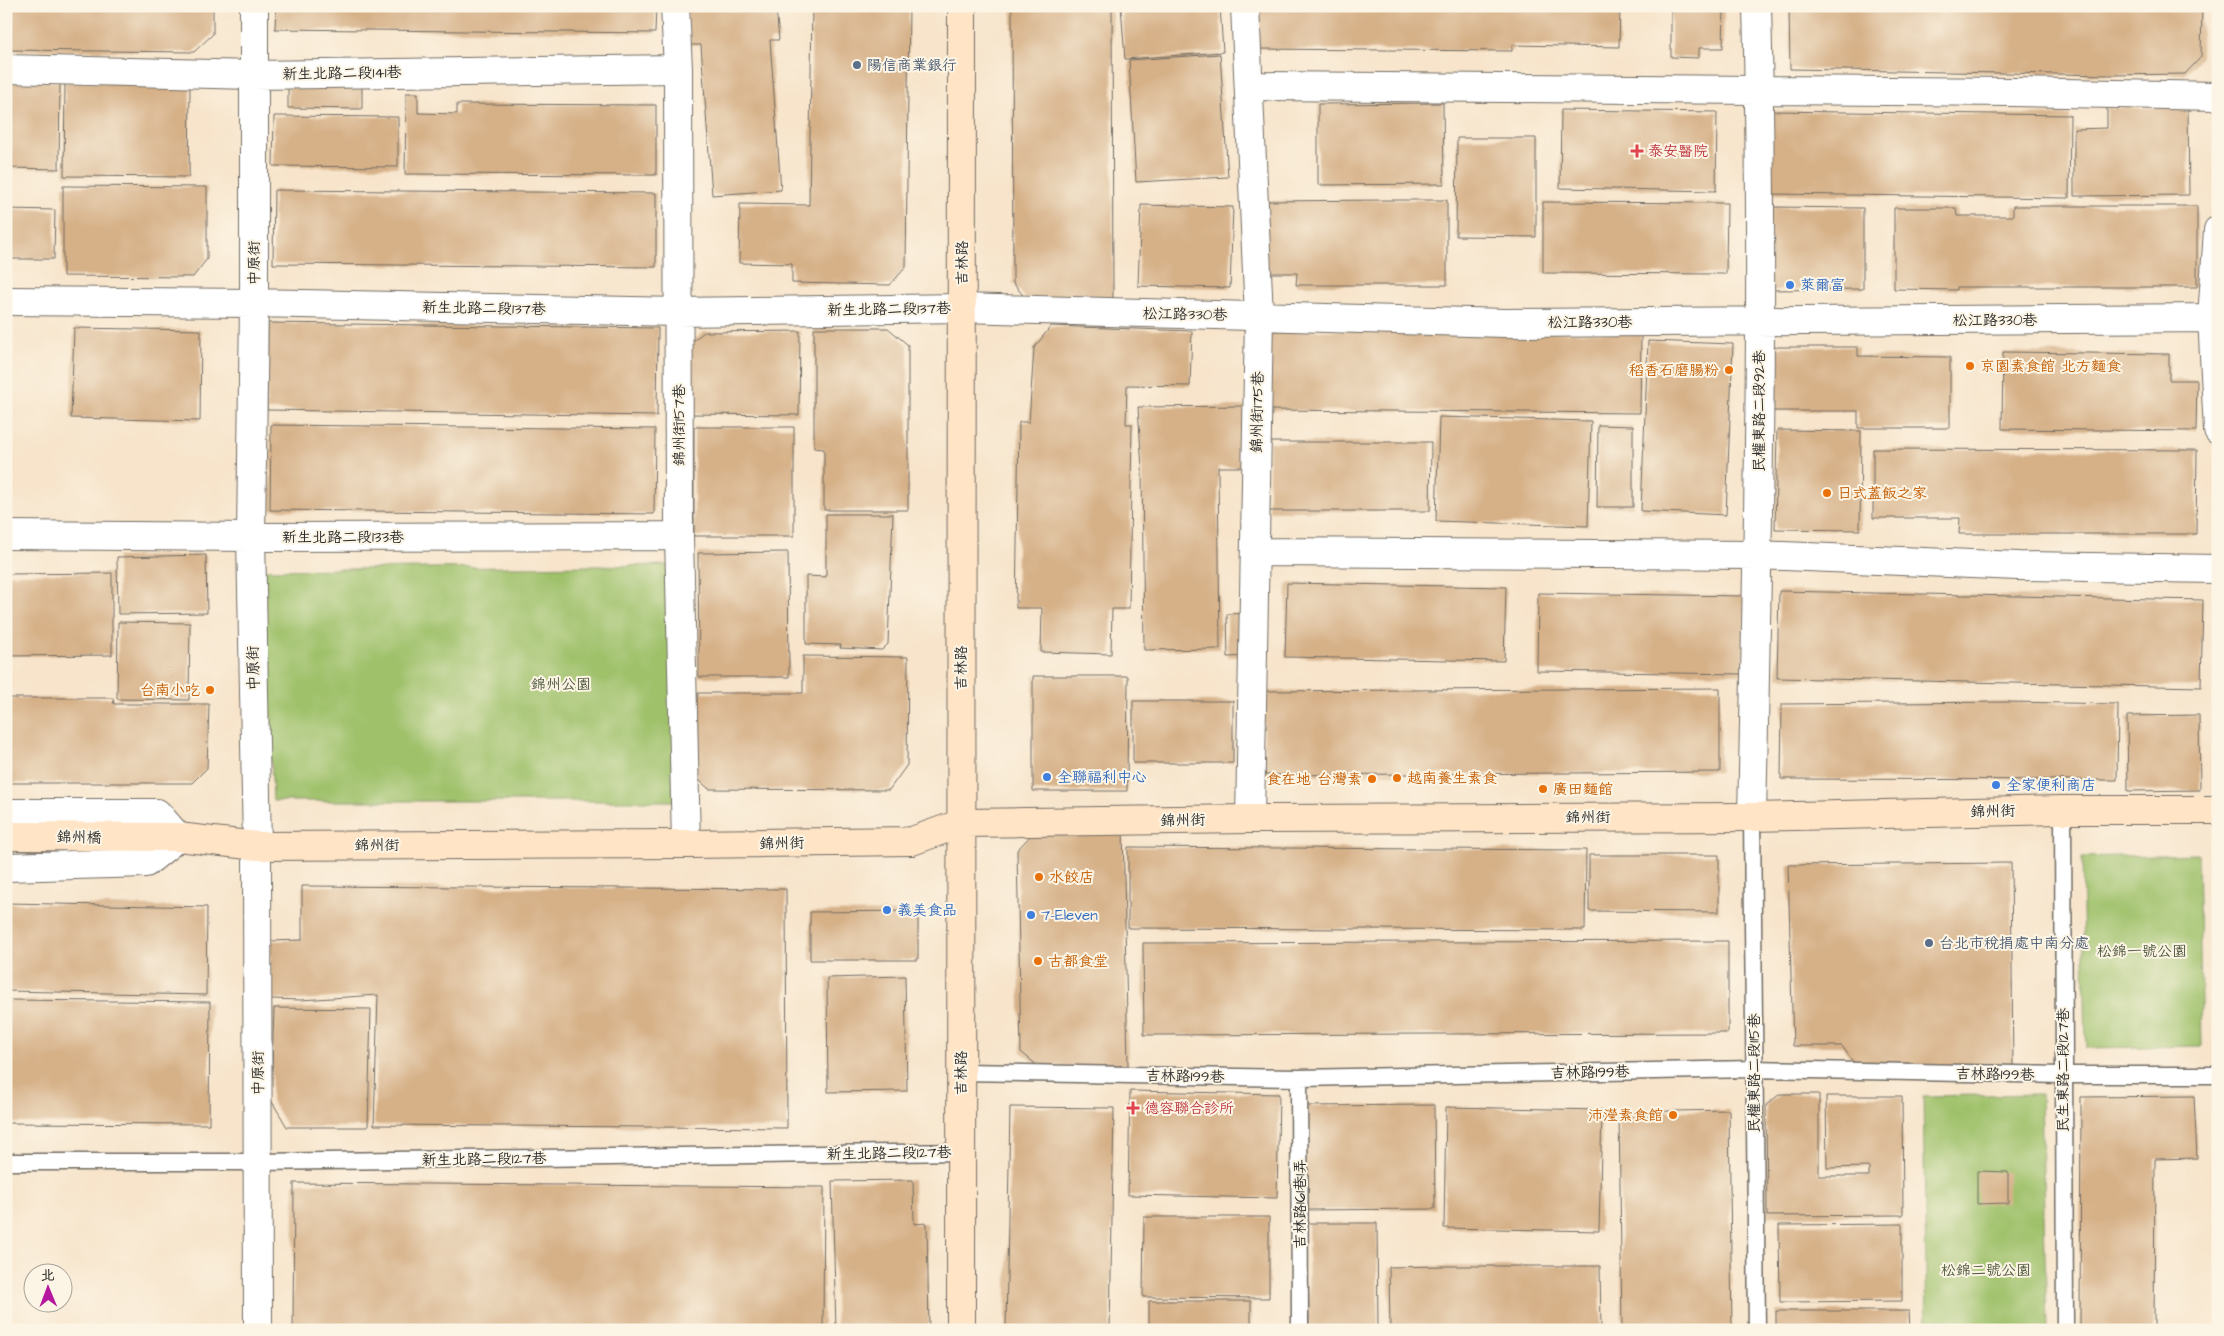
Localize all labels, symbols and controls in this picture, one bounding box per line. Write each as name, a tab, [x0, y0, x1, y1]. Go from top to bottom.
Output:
place label: 陽信商業銀行	[867, 55, 957, 76]
marker: 陽信商業銀行	[851, 59, 863, 71]
street label: 新生北路二段141巷	[282, 62, 402, 85]
place label: 泰安醫院	[1648, 141, 1708, 162]
marker: 泰安醫院	[1630, 144, 1644, 158]
street label: 中原街	[244, 240, 265, 286]
street label: 吉林路	[952, 240, 973, 286]
place label: 萊爾富	[1800, 275, 1845, 296]
marker: 萊爾富	[1784, 279, 1796, 291]
street label: 新生北路二段137巷	[422, 297, 546, 320]
street label: 新生北路二段137巷	[827, 298, 951, 321]
street label: 松江路330巷	[1142, 303, 1228, 326]
street label: 松江路330巷	[1953, 310, 2037, 331]
street label: 松江路330巷	[1548, 312, 1632, 333]
street label: 民權東路二段92巷	[1749, 350, 1770, 472]
place label: 京園素食館 北方麵食	[1980, 356, 2121, 377]
place label: 稻香石磨腸粉	[1629, 360, 1719, 381]
marker: 京園素食館 北方麵食	[1964, 360, 1976, 372]
marker: 稻香石磨腸粉	[1723, 364, 1735, 376]
street label: 錦州街175巷	[1246, 371, 1269, 453]
street label: 錦州街157巷	[669, 384, 690, 466]
place label: 日式蓋飯之家	[1837, 483, 1927, 504]
marker: 日式蓋飯之家	[1821, 487, 1833, 499]
street label: 新生北路二段133巷	[282, 527, 404, 548]
street label: 中原街	[243, 645, 264, 691]
street label: 吉林路	[951, 645, 972, 691]
park label: 錦州公園	[531, 674, 591, 695]
place label: 台南小吃	[140, 680, 200, 701]
marker: 台南小吃	[204, 684, 216, 696]
place label: 全聯福利中心	[1057, 767, 1147, 788]
place label: 越南養生素食	[1407, 768, 1497, 789]
place label: 食在地 台灣素	[1266, 769, 1362, 790]
marker: 全聯福利中心	[1041, 771, 1053, 783]
marker: 越南養生素食	[1391, 772, 1403, 784]
marker: 食在地 台灣素	[1366, 773, 1378, 785]
place label: 全家便利商店	[2006, 775, 2096, 796]
place label: 廣田麵館	[1553, 779, 1613, 800]
marker: 全家便利商店	[1990, 779, 2002, 791]
marker: 廣田麵館	[1537, 783, 1549, 795]
street label: 錦州街	[1970, 801, 2016, 822]
street label: 錦州街	[1565, 807, 1611, 828]
street label: 錦州街	[1160, 810, 1206, 831]
street label: 錦州橋	[56, 827, 102, 848]
street label: 錦州街	[759, 833, 805, 854]
street label: 錦州街	[354, 835, 400, 856]
place label: 水餃店	[1049, 867, 1094, 888]
marker: 水餃店	[1033, 871, 1045, 883]
place label: 義美食品	[897, 900, 957, 921]
marker: 義美食品	[881, 904, 893, 916]
place label: 7-Eleven	[1041, 905, 1098, 926]
marker: 7-Eleven	[1025, 909, 1037, 921]
place label: 台北市稅捐處中南分處	[1939, 933, 2089, 954]
marker: 台北市稅捐處中南分處	[1923, 937, 1935, 949]
park label: 松錦一號公園	[2097, 941, 2187, 962]
place label: 古都食堂	[1048, 951, 1108, 972]
marker: 古都食堂	[1032, 955, 1044, 967]
street label: 民生東路二段127巷	[2053, 1008, 2074, 1132]
street label: 民權東路二段115巷	[1744, 1013, 1765, 1133]
street label: 中原街	[248, 1050, 269, 1096]
street label: 吉林路	[951, 1050, 972, 1096]
street label: 吉林路199巷	[1550, 1061, 1630, 1084]
street label: 吉林路199巷	[1955, 1063, 2035, 1086]
street label: 吉林路199巷	[1145, 1065, 1225, 1088]
place label: 德容聯合診所	[1144, 1098, 1234, 1119]
marker: 德容聯合診所	[1126, 1101, 1140, 1115]
place label: 沛瀅素食館	[1588, 1105, 1663, 1126]
marker: 沛瀅素食館	[1667, 1109, 1679, 1121]
street label: 新生北路二段127巷	[826, 1142, 952, 1165]
street label: 新生北路二段127巷	[421, 1148, 547, 1171]
street label: 吉林路161巷1弄	[1290, 1159, 1311, 1249]
park label: 松錦二號公園	[1941, 1260, 2031, 1281]
north arrow	[22, 1264, 72, 1314]
text: 北	[41, 1266, 55, 1286]

